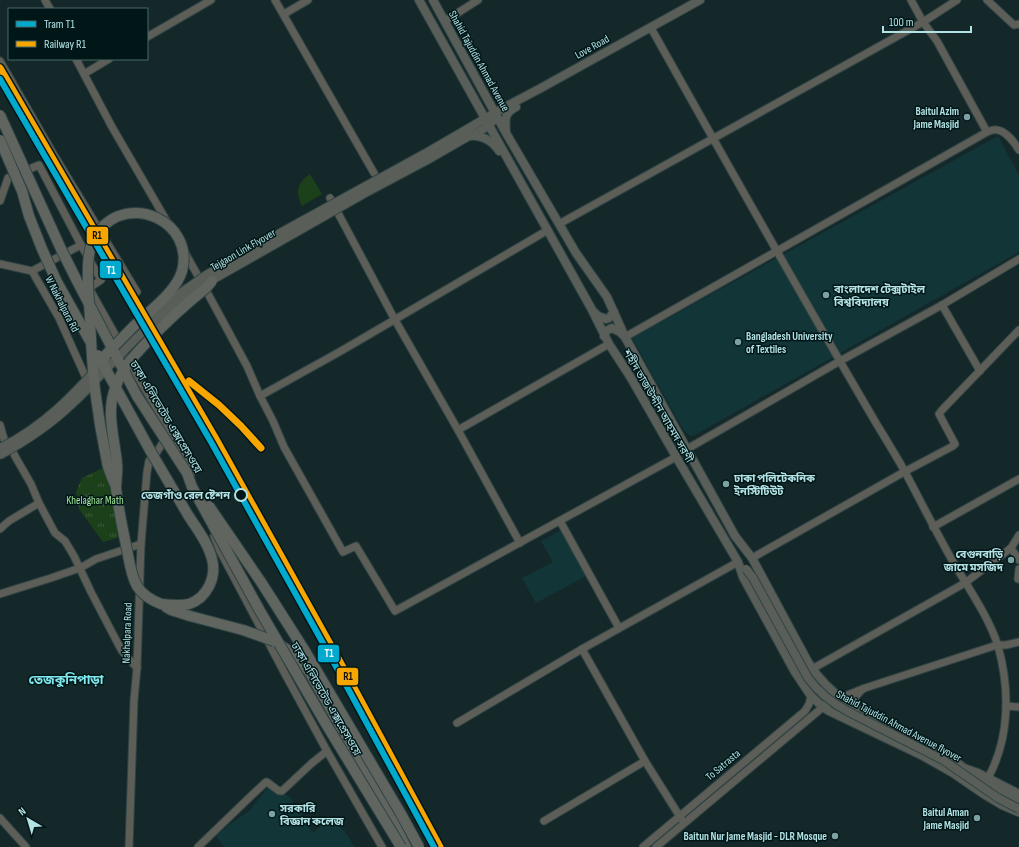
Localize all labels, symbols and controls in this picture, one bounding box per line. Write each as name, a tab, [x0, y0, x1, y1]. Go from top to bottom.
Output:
legend	[8, 8, 148, 60]
street label: Shahid Tajuddin Ahmad Avenue	[446, 8, 512, 114]
scale bar	[883, 8, 971, 34]
text: 100 m	[889, 15, 914, 30]
text: Tram T1	[44, 17, 75, 32]
street label: Love Road	[573, 32, 612, 62]
text: Railway R1	[44, 37, 87, 52]
place label: Baitul Azim Jame Masjid	[912, 105, 959, 131]
marker: Baitul Azim Jame Masjid	[962, 112, 972, 122]
line badge: R1	[86, 226, 109, 245]
street label: Tejgaon Link Flyover	[208, 226, 278, 274]
text: R1	[92, 229, 103, 242]
line badge: T1	[99, 260, 122, 279]
text: T1	[106, 264, 116, 277]
street label: W Nakhalpara Rd	[42, 274, 82, 335]
place label: বাংলাদেশ টেক্সটাইল বিশ্ববিদ্যালয়	[833, 283, 926, 309]
marker: বাংলাদেশ টেক্সটাইল বিশ্ববিদ্যালয়	[821, 290, 831, 300]
place label: Bangladesh University of Textiles	[746, 330, 833, 356]
marker: Bangladesh University of Textiles	[733, 337, 743, 347]
street label: শহীদ তাজউদ্দীন আহমদ সরণী	[620, 346, 696, 466]
street label: ঢাকা এলিভেটেড এক্সপ্রেসওয়ে	[127, 358, 205, 476]
place label: ঢাকা পলিটেকনিক ইনস্টিটিউট	[733, 472, 816, 498]
marker: ঢাকা পলিটেকনিক ইনস্টিটিউট	[721, 479, 731, 489]
place label: তেজগাঁও রেল ষ্টেশন	[141, 488, 230, 502]
marker: তেজগাঁও রেল ষ্টেশন	[234, 488, 248, 502]
park label: Khelaghar Math	[66, 494, 124, 507]
place label: বেগুনবাড়ি জামে মসজিদ	[943, 548, 1004, 574]
marker: বেগুনবাড়ি জামে মসজিদ	[1006, 555, 1016, 565]
street label: Nakhalpara Road	[119, 602, 135, 664]
street label: ঢাকা এলিভেটেড এক্সপ্রেসওয়ে	[288, 639, 364, 758]
line badge: T1	[317, 644, 340, 663]
text: T1	[324, 647, 334, 660]
line badge: R1	[336, 667, 359, 686]
text: R1	[343, 670, 354, 683]
district label: তেজকুনিপাড়া	[29, 672, 104, 688]
street label: Shahid Tajuddin Ahmad Avenue flyover	[834, 687, 964, 765]
street label: To Satrasta	[703, 747, 743, 783]
north arrow	[8, 799, 48, 839]
place label: সরকারি বিজ্ঞান কলেজ	[279, 802, 345, 828]
text: N	[16, 805, 29, 818]
place label: Baitul Aman Jame Masjid	[922, 806, 969, 832]
marker: সরকারি বিজ্ঞান কলেজ	[267, 809, 277, 819]
marker: Baitul Aman Jame Masjid	[972, 813, 982, 823]
place label: Baitun Nur Jame Masjid - DLR Mosque	[684, 830, 827, 843]
marker: Baitun Nur Jame Masjid - DLR Mosque	[830, 831, 840, 841]

